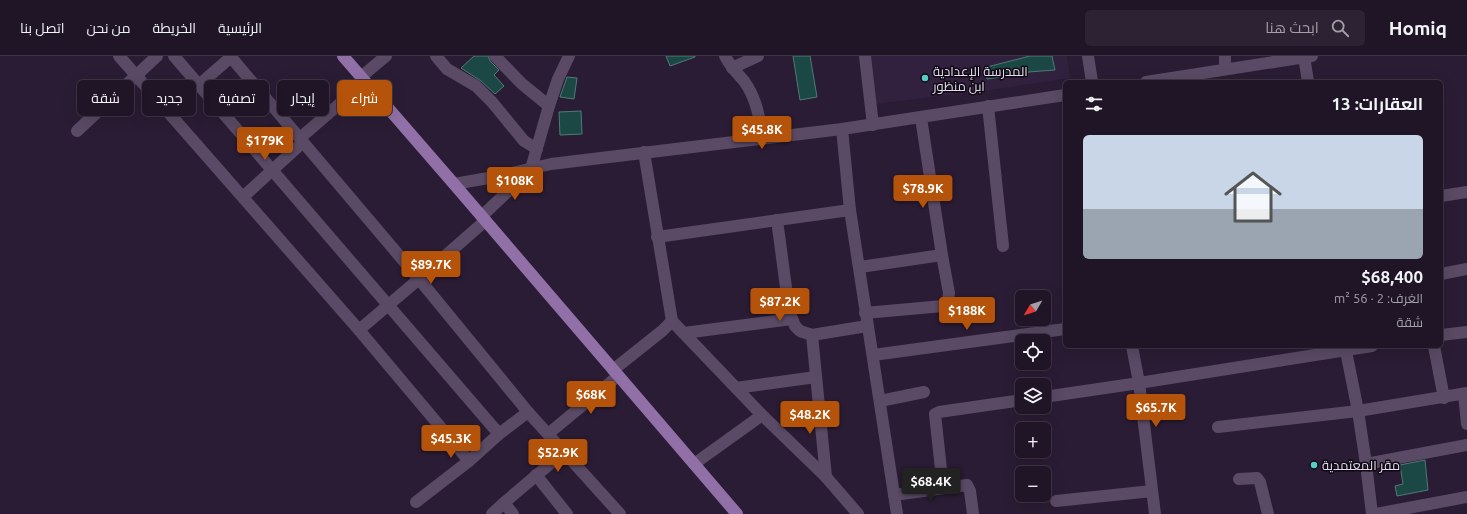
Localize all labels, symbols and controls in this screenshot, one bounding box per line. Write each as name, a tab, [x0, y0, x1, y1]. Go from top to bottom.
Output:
search box	[1085, 10, 1365, 46]
icon: search	[1329, 17, 1351, 39]
text: Homiq	[1389, 17, 1447, 39]
text: ابحث هنا	[1265, 19, 1319, 36]
text: اتصل بنا	[20, 20, 64, 36]
text: من نحن	[86, 20, 130, 36]
text: الخريطة	[152, 20, 196, 36]
text: الرئيسية	[218, 20, 262, 36]
place label: المدرسة الإعدادية ابن منظور	[932, 64, 1028, 94]
marker: المدرسة الإعدادية ابن منظور	[920, 73, 930, 83]
chip: شقة	[77, 80, 134, 116]
chip: جديد	[142, 80, 196, 116]
chip: تصفية	[204, 80, 269, 116]
chip: إيجار	[277, 80, 329, 116]
chip: شراء	[337, 80, 392, 116]
icon: filters	[1083, 93, 1105, 115]
text: العقارات: 13	[1331, 94, 1423, 113]
pin: $45.8K	[729, 116, 795, 150]
text: $45.8K	[741, 122, 783, 136]
pin: $179K	[237, 127, 293, 161]
text: $179K	[246, 133, 284, 147]
icon: home	[1217, 161, 1289, 233]
pin: $108K	[487, 167, 543, 201]
text: $108K	[496, 173, 534, 187]
pin: $78.9K	[890, 175, 956, 209]
text: $78.9K	[902, 181, 944, 195]
pin: $89.7K	[398, 251, 464, 285]
text: $89.7K	[410, 257, 452, 271]
text: $68,400	[1361, 267, 1423, 286]
pin: $87.2K	[747, 288, 813, 322]
north arrow	[1015, 290, 1051, 326]
map controls	[1015, 290, 1051, 502]
text: الغرف: 2 · 56 m²	[1334, 291, 1423, 305]
text: $87.2K	[759, 294, 801, 308]
pin: $188K	[939, 297, 995, 331]
text: $188K	[948, 303, 986, 317]
text: شقة	[1396, 315, 1423, 329]
button: locate	[1015, 334, 1051, 370]
button: layers	[1015, 378, 1051, 414]
pin: $68K	[567, 381, 615, 415]
text: $68K	[576, 387, 606, 401]
pin: $65.7K	[1123, 394, 1189, 428]
text: $65.7K	[1135, 400, 1177, 414]
pin: $48.2K	[777, 401, 843, 435]
text: $48.2K	[789, 407, 831, 421]
button: +	[1015, 422, 1051, 458]
pin: $45.3K	[418, 425, 484, 459]
text: $45.3K	[430, 431, 472, 445]
pin: $52.9K	[525, 439, 591, 473]
text: $52.9K	[537, 445, 579, 459]
place label: مقر المعتمدية	[1322, 458, 1400, 473]
marker: مقر المعتمدية	[1309, 460, 1319, 470]
button: −	[1015, 466, 1051, 502]
pin: $68.4K	[898, 468, 964, 502]
text: $68.4K	[910, 474, 952, 488]

